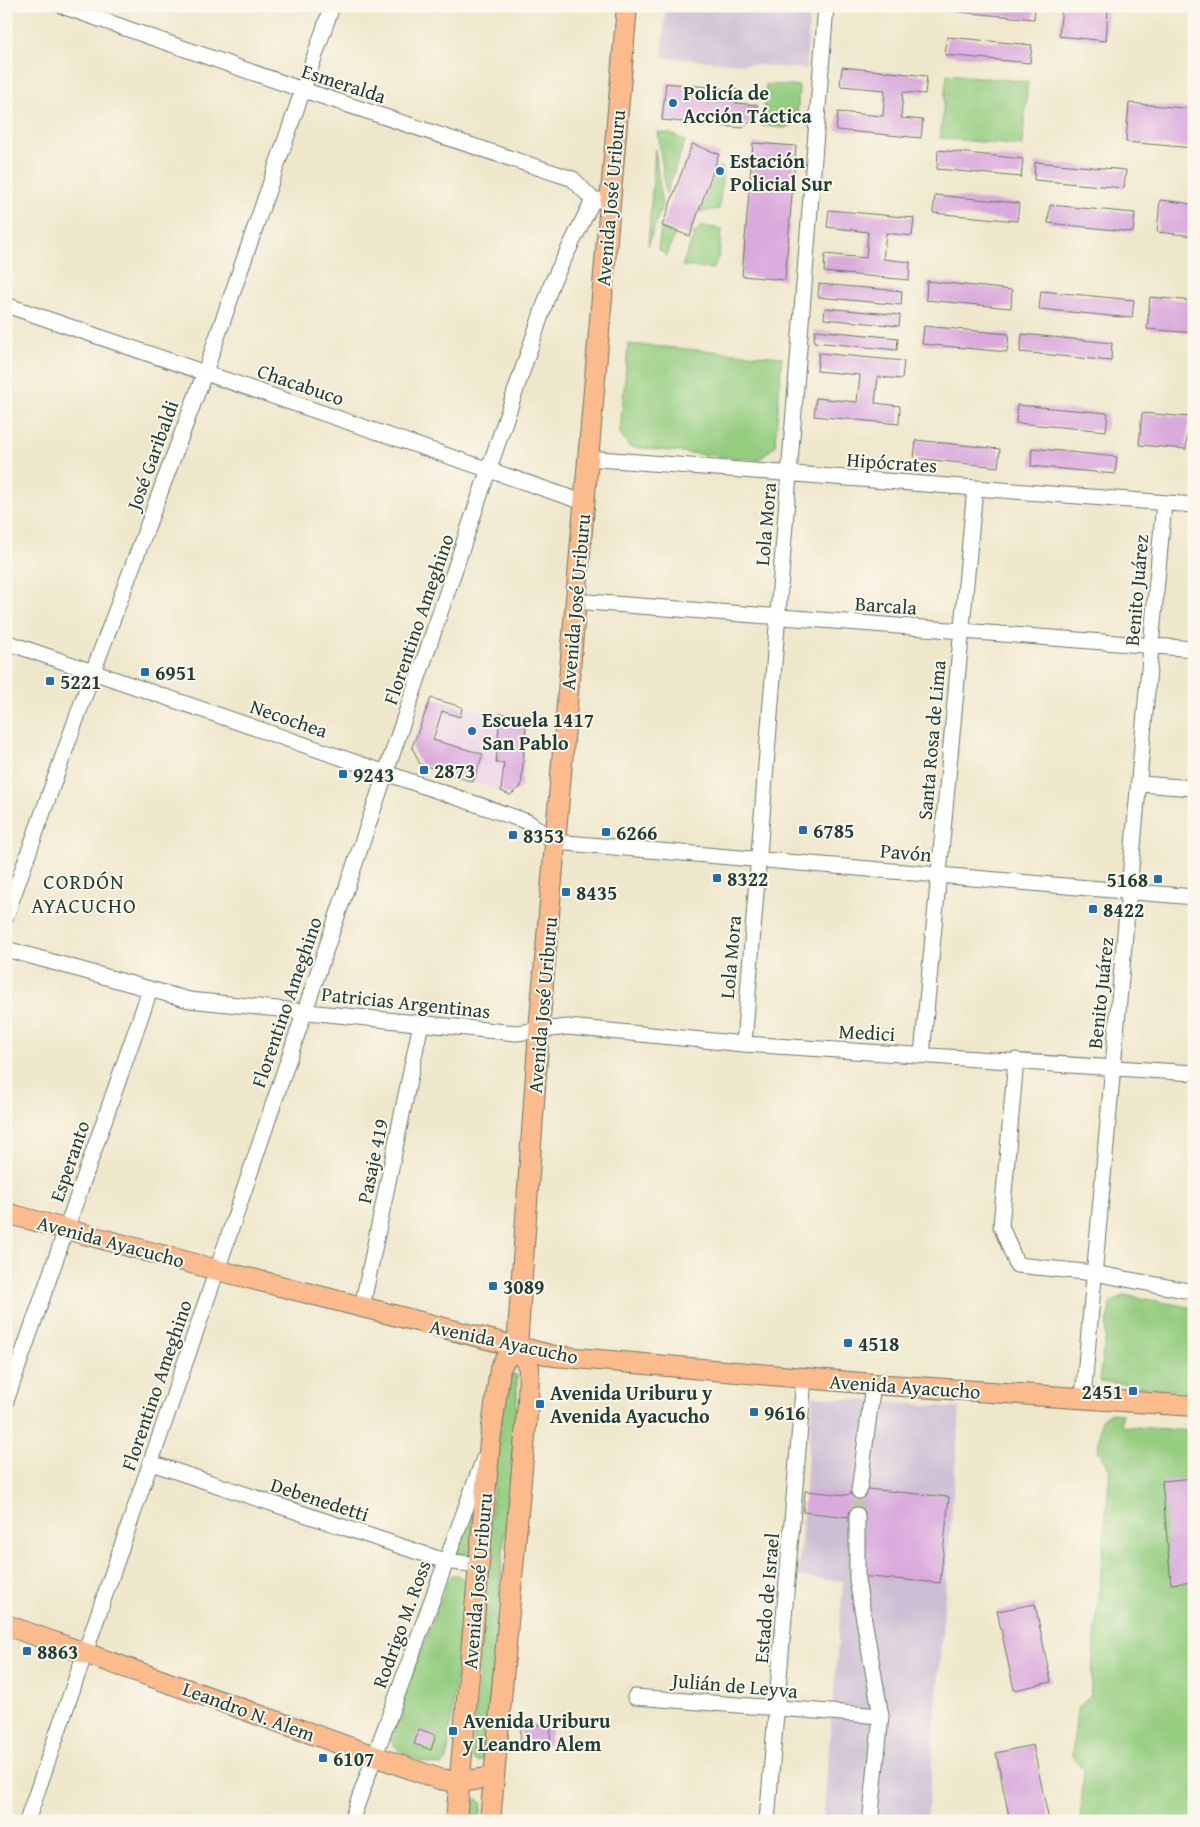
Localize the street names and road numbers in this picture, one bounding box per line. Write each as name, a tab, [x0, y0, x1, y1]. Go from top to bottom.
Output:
street label: Esmeralda	[298, 56, 390, 110]
street label: Avenida José Uriburu	[588, 108, 632, 287]
street label: Chacabuco	[254, 356, 348, 412]
street label: José Garibaldi	[118, 396, 185, 517]
street label: Hipócrates	[846, 444, 938, 480]
street label: Lola Mora	[747, 481, 783, 567]
street label: Avenida José Uriburu	[553, 512, 597, 691]
street label: Florentino Ameghino	[375, 530, 461, 708]
street label: Benito Juárez	[1117, 533, 1155, 647]
street label: Barcala	[854, 588, 919, 622]
street label: Santa Rosa de Lima	[910, 658, 952, 821]
street label: Necochea	[246, 691, 332, 745]
street label: Pavón	[879, 835, 933, 869]
street label: Florentino Ameghino	[243, 913, 329, 1091]
street label: Lola Mora	[712, 914, 748, 1000]
street label: Avenida José Uriburu	[520, 915, 564, 1094]
street label: Benito Juárez	[1080, 936, 1120, 1050]
street label: Patricias Argentinas	[320, 979, 492, 1025]
street label: Medici	[838, 1016, 896, 1048]
street label: Esperanto	[42, 1116, 96, 1206]
street label: Pasaje 419	[349, 1116, 395, 1206]
street label: Avenida Ayacucho	[34, 1207, 188, 1275]
street label: Florentino Ameghino	[113, 1296, 199, 1474]
street label: Avenida Ayacucho	[427, 1311, 581, 1371]
street label: Avenida Ayacucho	[828, 1366, 982, 1406]
street label: Debenedetti	[267, 1469, 373, 1529]
street label: Avenida José Uriburu	[455, 1491, 499, 1670]
street label: Estado de Israel	[746, 1531, 786, 1664]
street label: Rodrigo M. Ross	[364, 1556, 438, 1692]
street label: Julián de Leyva	[668, 1665, 800, 1705]
street label: Leandro N. Alem	[179, 1674, 320, 1749]

